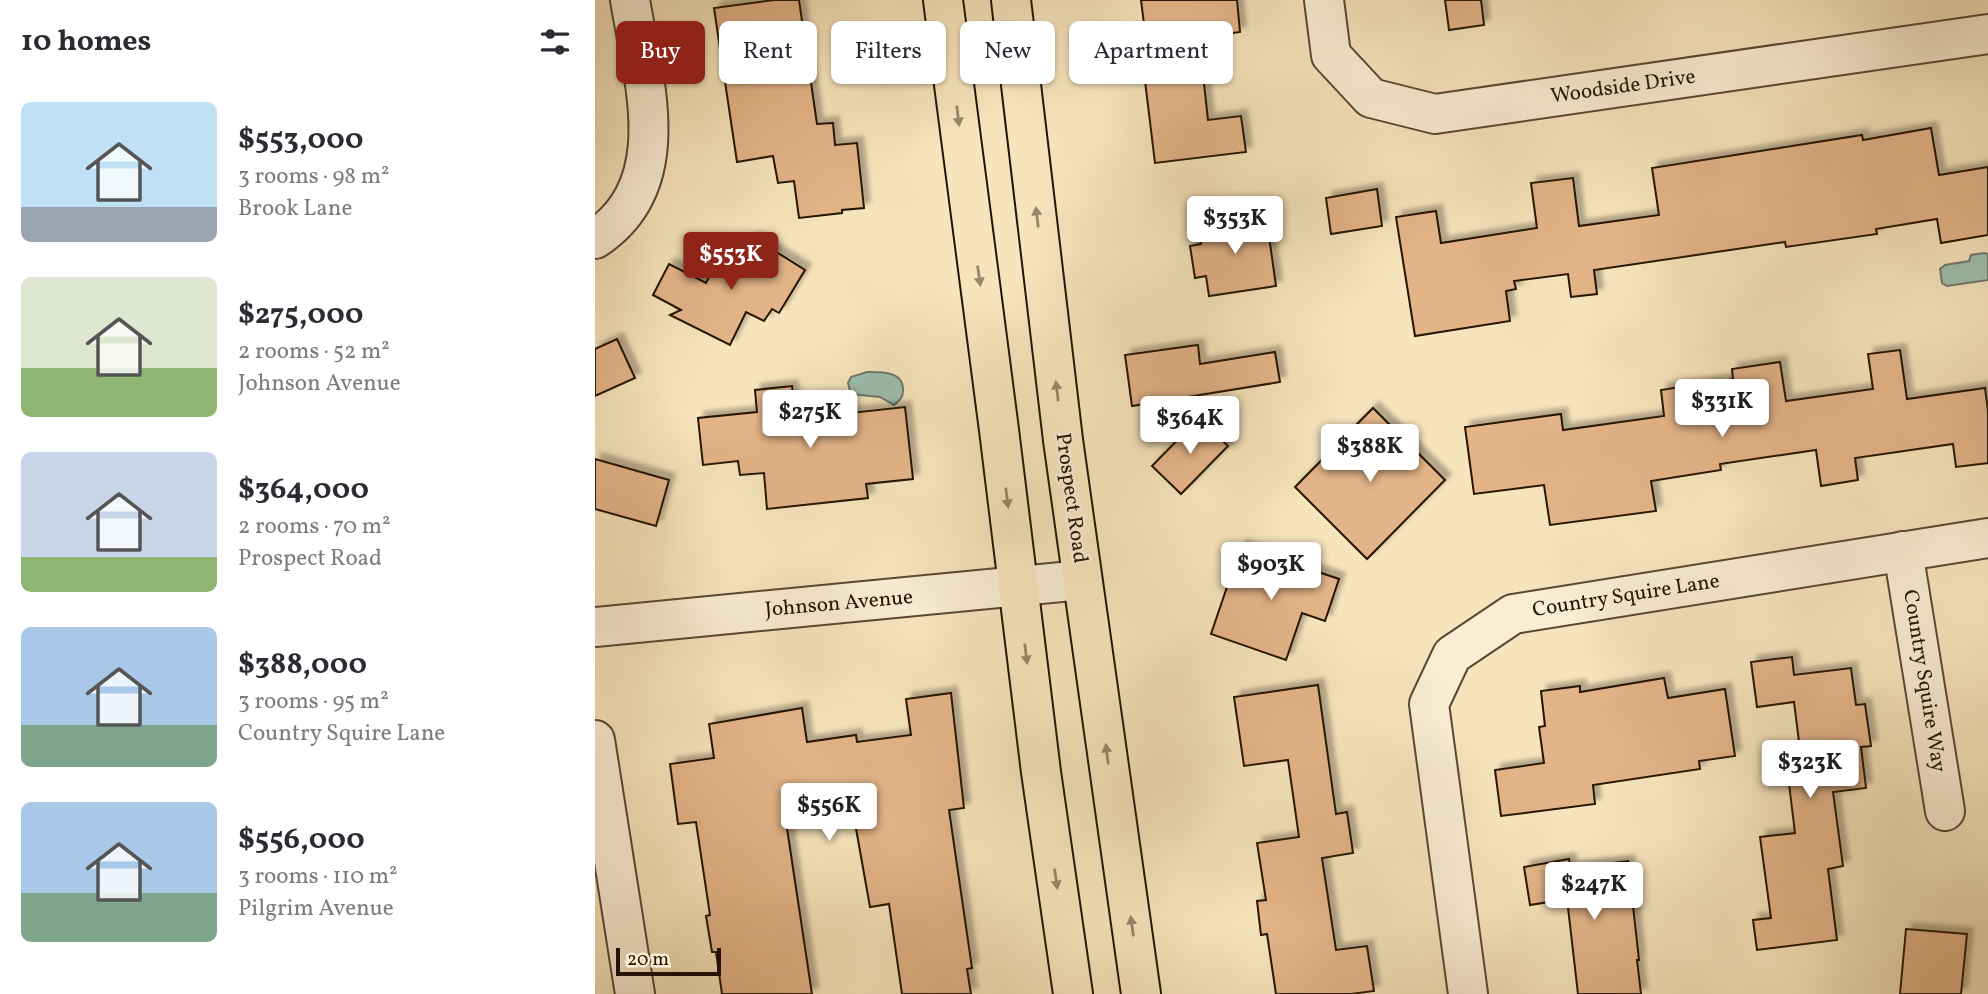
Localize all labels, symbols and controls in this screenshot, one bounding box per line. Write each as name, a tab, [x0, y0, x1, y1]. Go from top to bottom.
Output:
text: 10 homes	[21, 21, 151, 63]
chip: Buy	[616, 21, 705, 84]
chip: Rent	[719, 21, 817, 84]
chip: Filters	[831, 21, 946, 84]
chip: New	[960, 21, 1055, 84]
chip: Apartment	[1069, 21, 1233, 84]
icon: filters	[536, 23, 574, 61]
street label: Woodside Drive	[1549, 62, 1697, 112]
one-way arrow	[952, 105, 963, 127]
text: $553,000	[238, 119, 364, 161]
icon: home	[77, 130, 161, 214]
text: 3 rooms · 98 m²	[238, 161, 390, 193]
text: Brook Lane	[238, 193, 352, 225]
pin: $353K	[1186, 196, 1284, 256]
text: $353K	[1203, 203, 1267, 235]
one-way arrow	[1031, 206, 1042, 228]
pin: $553K	[682, 232, 780, 292]
text: $553K	[699, 239, 763, 271]
one-way arrow	[973, 265, 984, 287]
text: $275,000	[238, 294, 363, 336]
icon: home	[77, 305, 161, 389]
text: 2 rooms · 52 m²	[238, 336, 390, 368]
text: Johnson Avenue	[238, 368, 401, 400]
one-way arrow	[1052, 380, 1063, 402]
pin: $331K	[1673, 380, 1771, 439]
text: $331K	[1691, 386, 1753, 418]
pin: $275K	[761, 391, 859, 450]
pin: $364K	[1141, 396, 1239, 456]
text: $275K	[778, 397, 842, 429]
text: $364K	[1156, 403, 1224, 435]
pin: $388K	[1321, 424, 1419, 484]
street label: Prospect Road	[1047, 431, 1095, 565]
text: $388K	[1337, 431, 1403, 463]
text: $364,000	[238, 469, 369, 511]
icon: home	[77, 480, 161, 564]
one-way arrow	[1002, 487, 1013, 509]
text: 2 rooms · 70 m²	[238, 511, 391, 543]
pin: $903K	[1222, 542, 1320, 602]
text: Prospect Road	[238, 543, 382, 575]
text: $903K	[1237, 549, 1305, 581]
street label: Country Squire Lane	[1530, 567, 1722, 625]
street label: Johnson Avenue	[764, 583, 914, 625]
street label: Country Squire Way	[1895, 588, 1953, 775]
one-way arrow	[1021, 643, 1032, 665]
text: $388,000	[238, 644, 367, 686]
icon: home	[77, 655, 161, 739]
text: 3 rooms · 95 m²	[238, 686, 389, 718]
text: Country Squire Lane	[238, 718, 445, 750]
pin: $323K	[1761, 740, 1859, 800]
one-way arrow	[1102, 743, 1113, 765]
text: $323K	[1778, 747, 1842, 779]
pin: $556K	[780, 784, 878, 843]
text: $556K	[797, 790, 861, 822]
text: $556,000	[238, 819, 365, 861]
icon: home	[77, 830, 161, 914]
text: 3 rooms · 110 m²	[238, 861, 398, 893]
pin: $247K	[1545, 862, 1643, 922]
one-way arrow	[1051, 868, 1062, 890]
text: $247K	[1561, 869, 1627, 901]
text: Pilgrim Avenue	[238, 893, 394, 925]
one-way arrow	[1126, 915, 1137, 937]
scale bar	[616, 945, 721, 977]
text: 20 m	[627, 947, 669, 973]

